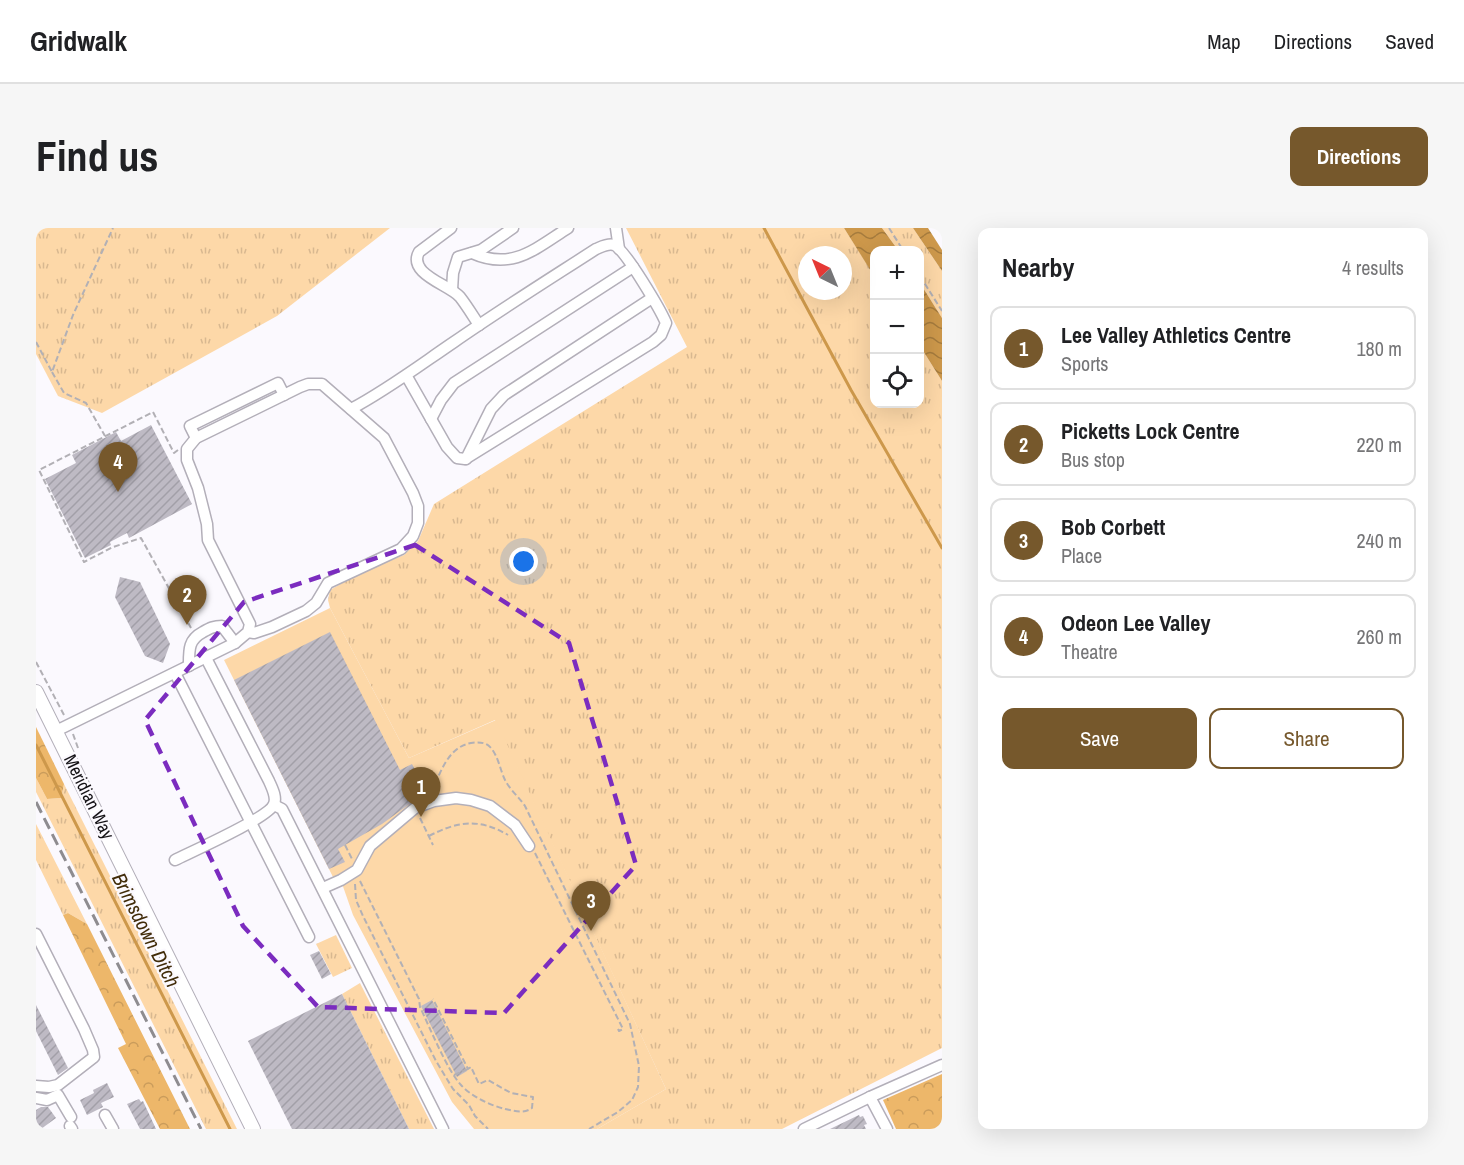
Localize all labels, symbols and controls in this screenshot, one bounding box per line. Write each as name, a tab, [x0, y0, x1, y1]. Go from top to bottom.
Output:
text: Gridwalk	[30, 22, 127, 60]
text: Map	[1207, 27, 1241, 56]
text: Directions	[1274, 27, 1352, 56]
text: Saved	[1385, 27, 1434, 56]
button: Directions	[1290, 127, 1428, 186]
text: Find us	[36, 128, 158, 184]
north arrow	[798, 246, 852, 300]
map controls	[870, 246, 924, 408]
button: +	[870, 246, 924, 300]
text: Nearby	[1002, 250, 1074, 285]
text: 4 results	[1342, 254, 1404, 281]
button: −	[870, 300, 924, 354]
text: Lee Valley Athletics Centre	[1061, 320, 1291, 350]
text: 1	[1019, 335, 1028, 362]
text: 180 m	[1356, 335, 1402, 362]
text: Sports	[1061, 350, 1108, 377]
button: locate	[870, 354, 924, 408]
text: Picketts Lock Centre	[1061, 416, 1239, 446]
text: 2	[1019, 431, 1028, 458]
text: 220 m	[1356, 431, 1402, 458]
pin: 4	[98, 442, 137, 492]
text: Bus stop	[1061, 446, 1125, 473]
text: Bob Corbett	[1061, 512, 1165, 542]
text: 3	[1019, 527, 1028, 554]
text: 240 m	[1356, 527, 1402, 554]
text: Place	[1061, 542, 1102, 569]
your location	[509, 547, 538, 576]
pin: 2	[168, 576, 206, 625]
text: Odeon Lee Valley	[1061, 608, 1210, 638]
text: 4	[1019, 623, 1028, 650]
text: 260 m	[1356, 623, 1402, 650]
text: Theatre	[1061, 638, 1118, 665]
button: Save	[1002, 708, 1197, 769]
button: Share	[1209, 708, 1404, 769]
street label: Meridian Way	[58, 750, 121, 844]
pin: 1	[402, 768, 440, 817]
water label: Brimsdown Ditch	[106, 868, 187, 992]
pin: 3	[572, 882, 610, 931]

